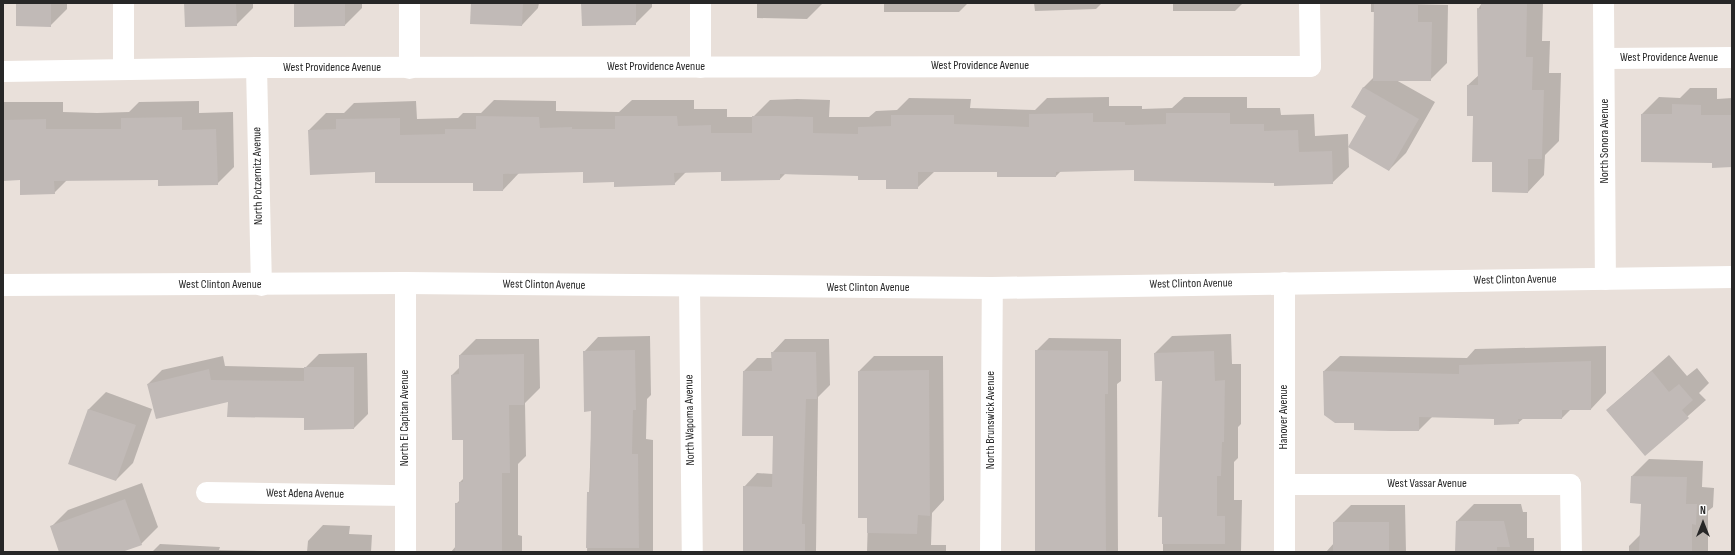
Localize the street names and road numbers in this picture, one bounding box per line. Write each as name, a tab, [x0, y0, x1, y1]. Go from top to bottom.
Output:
street label: West Providence Avenue	[1620, 51, 1718, 65]
street label: West Providence Avenue	[931, 59, 1029, 73]
street label: West Providence Avenue	[607, 60, 705, 74]
street label: West Providence Avenue	[283, 61, 381, 75]
street label: North Sonora Avenue	[1598, 99, 1612, 183]
street label: North Potzernitz Avenue	[250, 127, 266, 225]
street label: West Clinton Avenue	[1473, 272, 1557, 288]
street label: West Clinton Avenue	[1149, 276, 1233, 292]
street label: West Clinton Avenue	[502, 277, 586, 293]
street label: West Clinton Avenue	[179, 278, 261, 292]
street label: West Clinton Avenue	[827, 281, 909, 295]
street label: North El Capitan Avenue	[398, 370, 412, 466]
street label: North Brunswick Avenue	[984, 371, 998, 469]
street label: North Wapoma Avenue	[682, 374, 698, 466]
street label: Hanover Avenue	[1277, 385, 1291, 449]
street label: West Vassar Avenue	[1387, 477, 1467, 491]
street label: West Adena Avenue	[266, 486, 344, 502]

